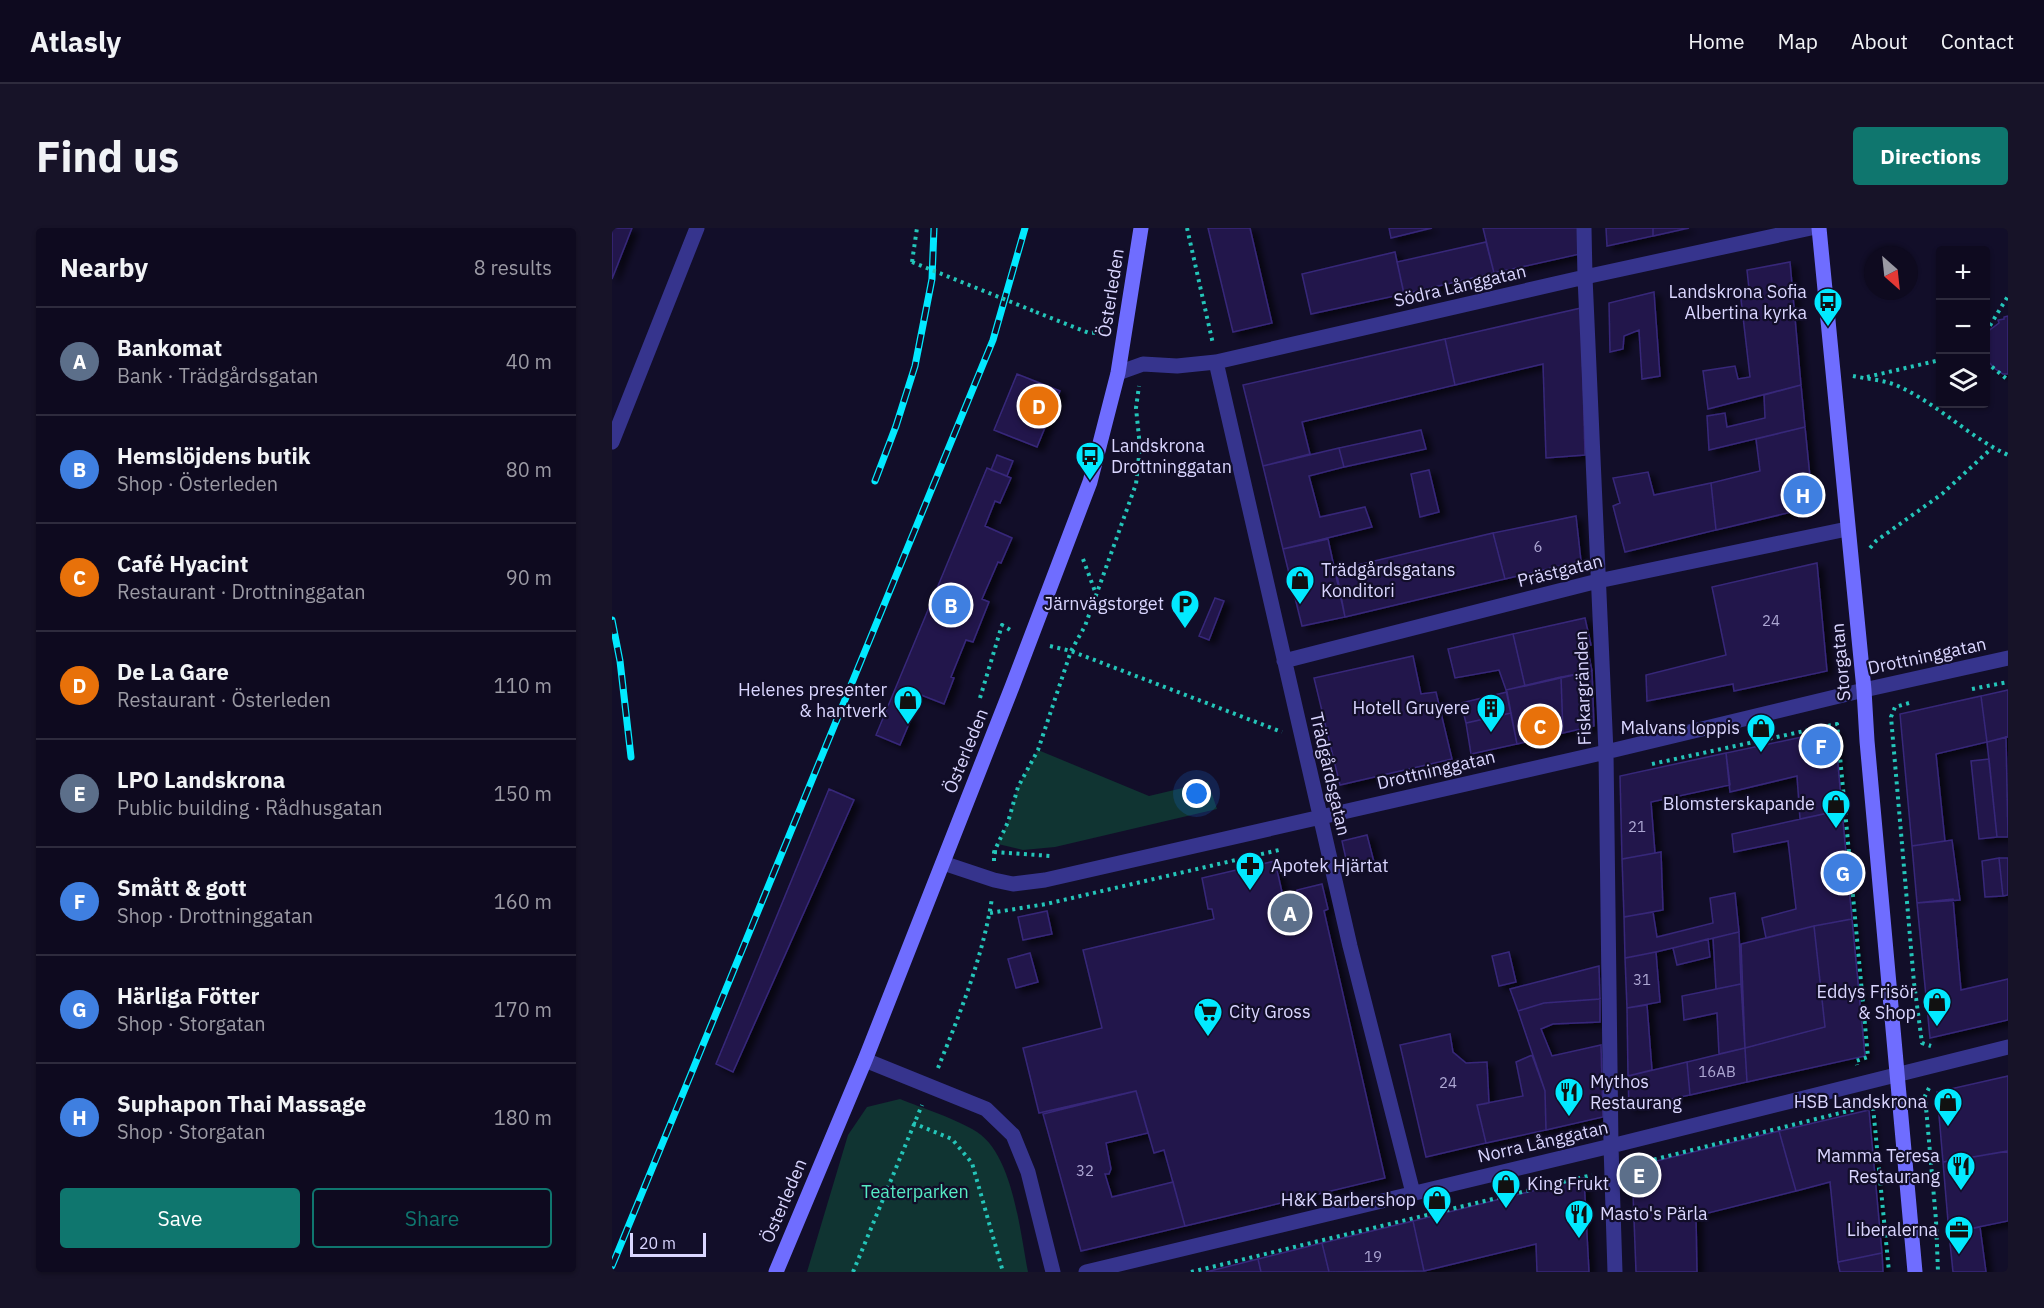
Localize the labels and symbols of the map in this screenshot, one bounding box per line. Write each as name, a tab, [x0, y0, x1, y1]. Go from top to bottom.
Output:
north arrow	[1864, 246, 1918, 300]
street label: Österleden	[1092, 247, 1129, 339]
street label: Södra Långgatan	[1392, 259, 1528, 312]
place label: Landskrona Sofia Albertina kyrka	[1669, 280, 1807, 324]
bus stop icon: Landskrona Sofia Albertina kyrka	[1812, 286, 1844, 328]
pin: D	[1020, 384, 1058, 429]
place label: Landskrona Drottninggatan	[1111, 434, 1232, 478]
bus stop icon: Landskrona Drottninggatan	[1074, 440, 1106, 482]
pin: H	[1784, 472, 1822, 518]
house number: 6	[1533, 537, 1543, 556]
street label: Prästgatan	[1515, 549, 1605, 592]
place label: Trädgårdsgatans Konditori	[1321, 558, 1456, 602]
shop icon: Trädgårdsgatans Konditori	[1284, 564, 1316, 606]
pin: B	[932, 582, 970, 628]
parking icon: Järnvägstorget	[1169, 588, 1201, 630]
place label: Järnvägstorget	[1044, 592, 1164, 615]
house number: 24	[1762, 611, 1780, 630]
street label: Storgatan	[1826, 622, 1855, 702]
street label: Fiskargränden	[1569, 630, 1596, 746]
street label: Drottninggatan	[1865, 632, 1988, 679]
place label: Helenes presenter & hantverk	[738, 678, 888, 722]
shop icon: Helenes presenter & hantverk	[892, 684, 924, 726]
building icon: Hotell Gruyere	[1475, 692, 1507, 734]
place label: Hotell Gruyere	[1353, 696, 1470, 719]
pin: C	[1520, 704, 1560, 748]
street label: Österleden	[938, 705, 993, 797]
street label: Trädgårdsgatan	[1305, 710, 1356, 838]
shop icon: Malvans loppis	[1745, 712, 1777, 754]
place label: Malvans loppis	[1620, 716, 1740, 739]
pin: F	[1802, 724, 1840, 768]
street label: Drottninggatan	[1374, 745, 1497, 794]
your location	[1182, 779, 1211, 808]
shop icon: Blomsterskapande	[1820, 788, 1852, 830]
place label: Blomsterskapande	[1663, 792, 1815, 815]
house number: 21	[1628, 817, 1646, 836]
pharmacy icon: Apotek Hjärtat	[1234, 850, 1266, 892]
pin: G	[1824, 850, 1862, 896]
place label: Apotek Hjärtat	[1271, 854, 1389, 877]
pin: A	[1270, 890, 1310, 936]
house number: 31	[1633, 970, 1651, 989]
place label: Eddys Frisör & Shop	[1817, 980, 1916, 1024]
shop icon: Eddys Frisör & Shop	[1921, 986, 1953, 1028]
supermarket icon: City Gross	[1192, 996, 1224, 1038]
place label: City Gross	[1229, 1000, 1311, 1023]
house number: 16AB	[1698, 1062, 1736, 1081]
place label: Mythos Restaurang	[1590, 1070, 1682, 1114]
house number: 24	[1439, 1073, 1457, 1092]
restaurant icon: Mythos Restaurang	[1553, 1076, 1585, 1118]
shop icon: HSB Landskrona	[1932, 1086, 1964, 1128]
place label: HSB Landskrona	[1794, 1090, 1927, 1113]
street label: Norra Långgatan	[1475, 1115, 1610, 1168]
place label: Mamma Teresa Restaurang	[1817, 1144, 1940, 1188]
restaurant icon: Mamma Teresa Restaurang	[1945, 1150, 1977, 1192]
pin: E	[1620, 1152, 1658, 1198]
street label: Österleden	[755, 1155, 812, 1246]
house number: 32	[1076, 1161, 1094, 1180]
shop icon: King Frukt	[1490, 1168, 1522, 1210]
place label: King Frukt	[1527, 1172, 1609, 1195]
park label: Teaterparken	[861, 1180, 969, 1203]
shop icon: H&K Barbershop	[1421, 1184, 1453, 1226]
place label: H&K Barbershop	[1281, 1188, 1416, 1211]
restaurant icon: Masto's Pärla	[1563, 1198, 1595, 1240]
place label: Masto's Pärla	[1600, 1202, 1708, 1225]
office icon: Liberalerna	[1943, 1214, 1975, 1256]
place label: Liberalerna	[1847, 1218, 1938, 1241]
scale bar	[630, 1230, 706, 1258]
house number: 19	[1364, 1247, 1382, 1266]

